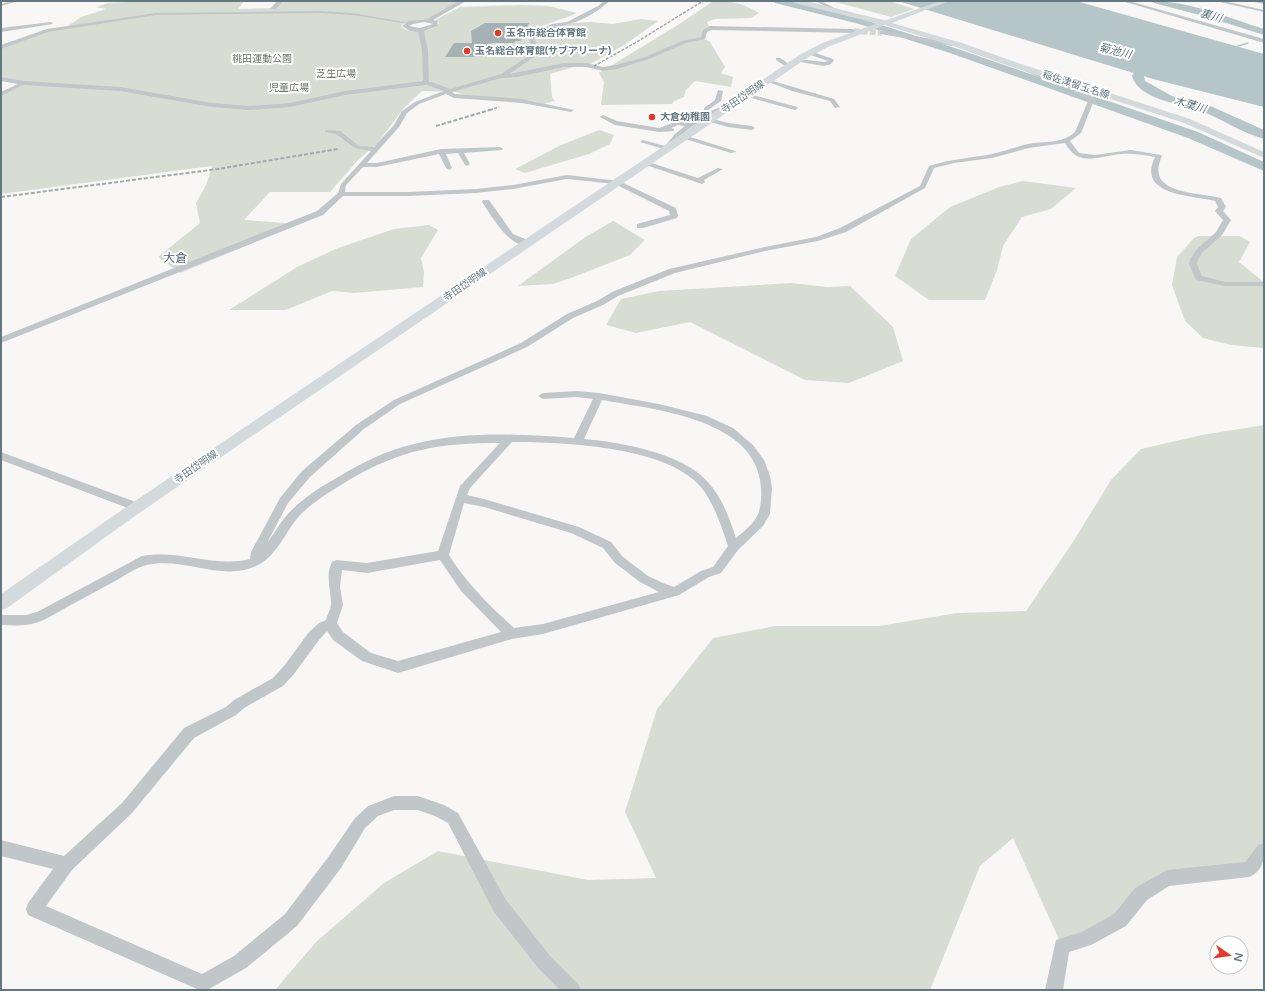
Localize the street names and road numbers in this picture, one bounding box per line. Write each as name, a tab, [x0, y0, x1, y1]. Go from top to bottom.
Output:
street label: 稲佐津留玉名線	[1041, 68, 1111, 102]
street label: 寺田岱明線	[719, 78, 767, 116]
street label: 寺田岱明線	[441, 266, 489, 304]
street label: 寺田岱明線	[172, 448, 220, 486]

